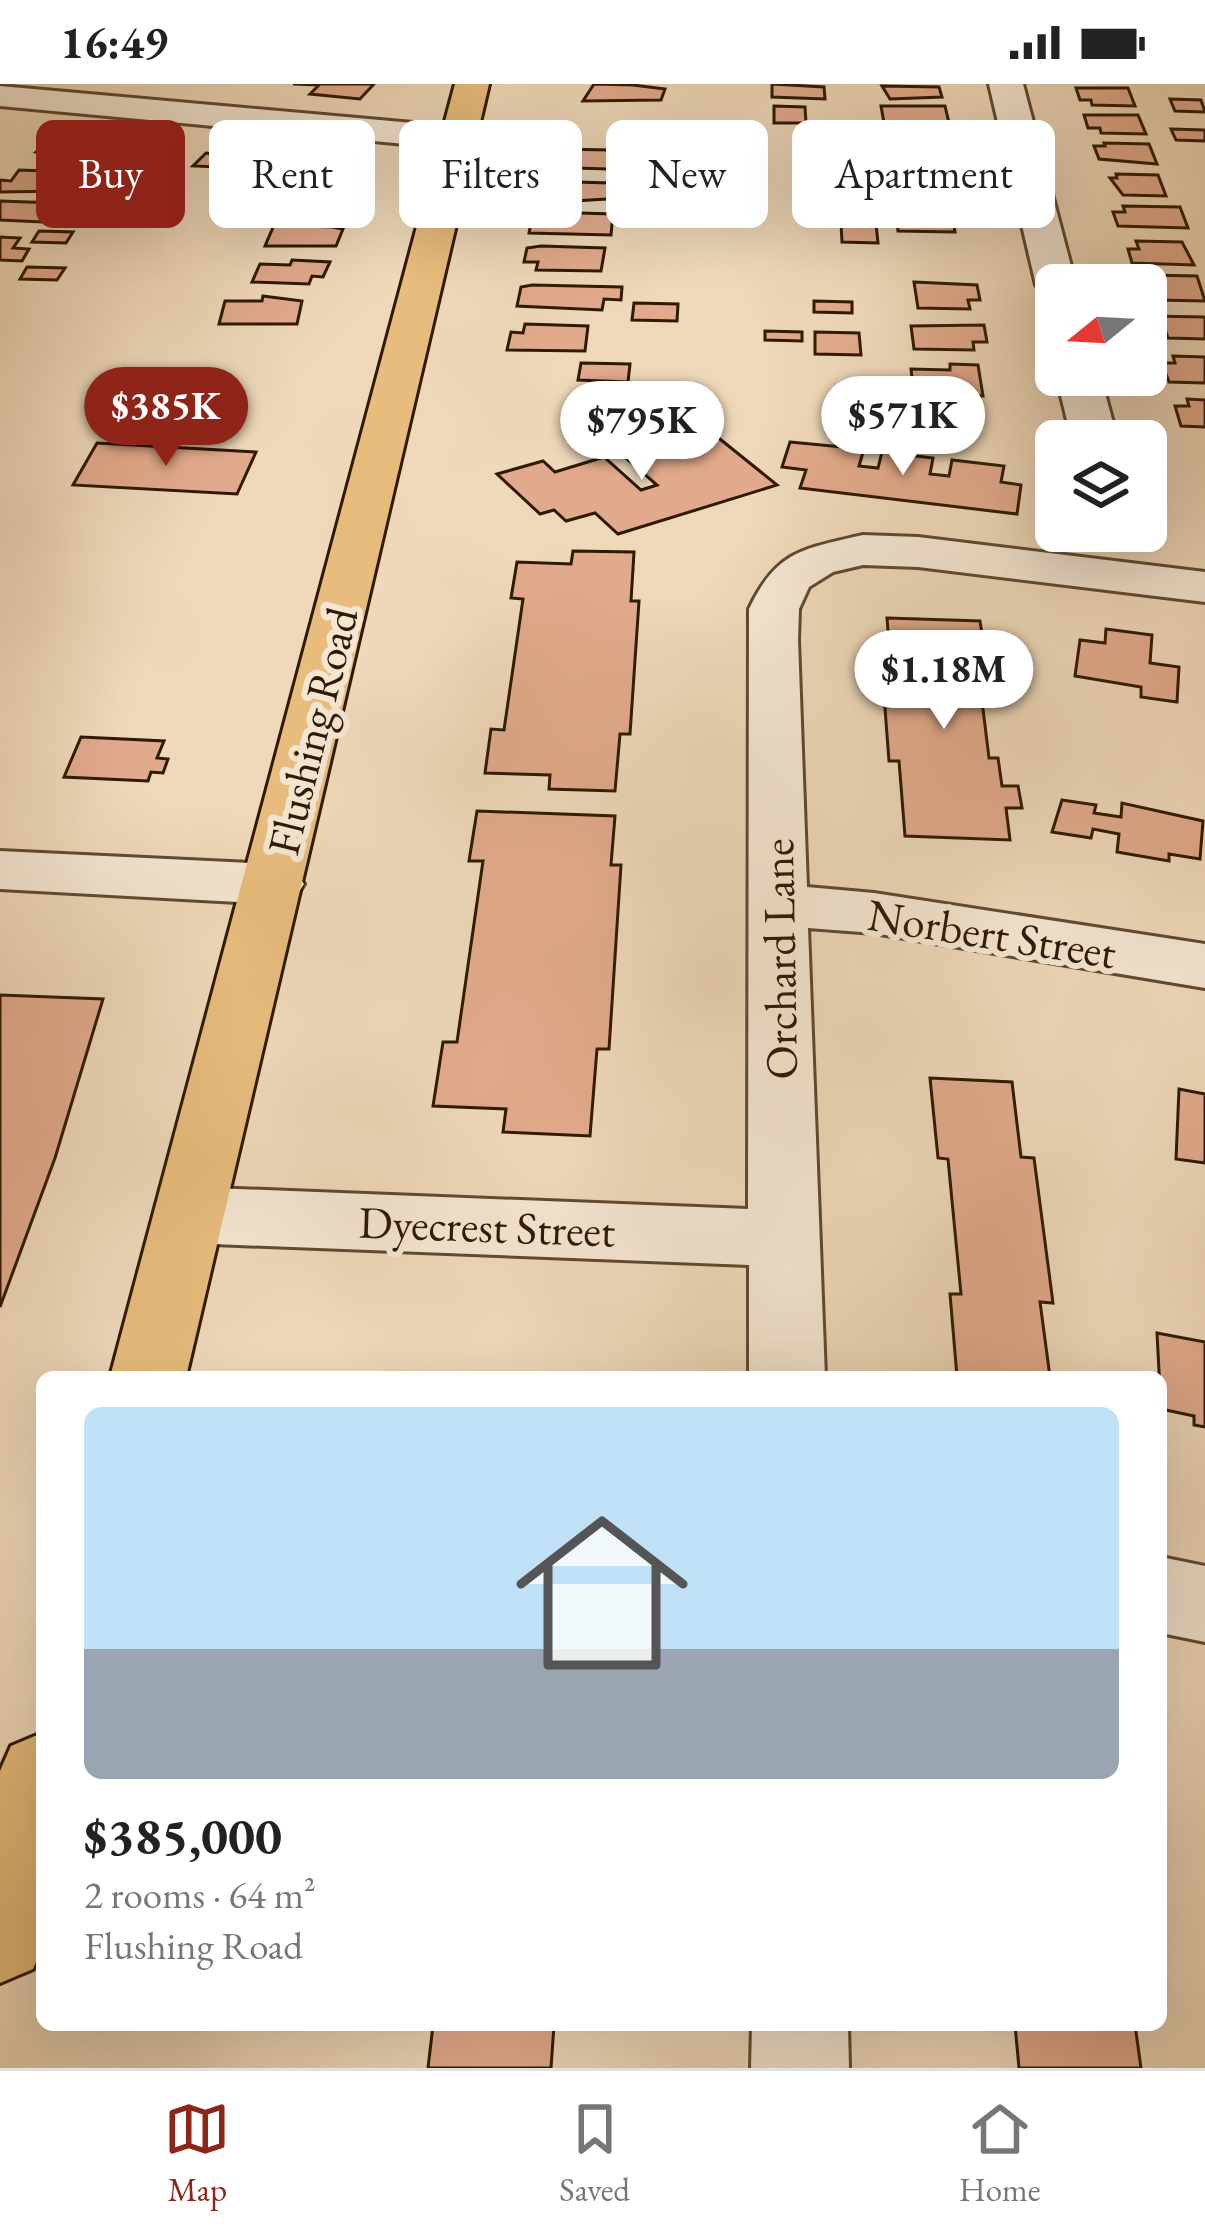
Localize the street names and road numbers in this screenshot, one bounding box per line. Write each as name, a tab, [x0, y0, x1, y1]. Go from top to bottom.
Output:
street label: Flushing Road	[253, 601, 371, 861]
street label: Orchard Lane	[748, 838, 810, 1080]
street label: Norbert Street	[864, 885, 1120, 981]
street label: Dyecrest Street	[358, 1193, 616, 1259]

